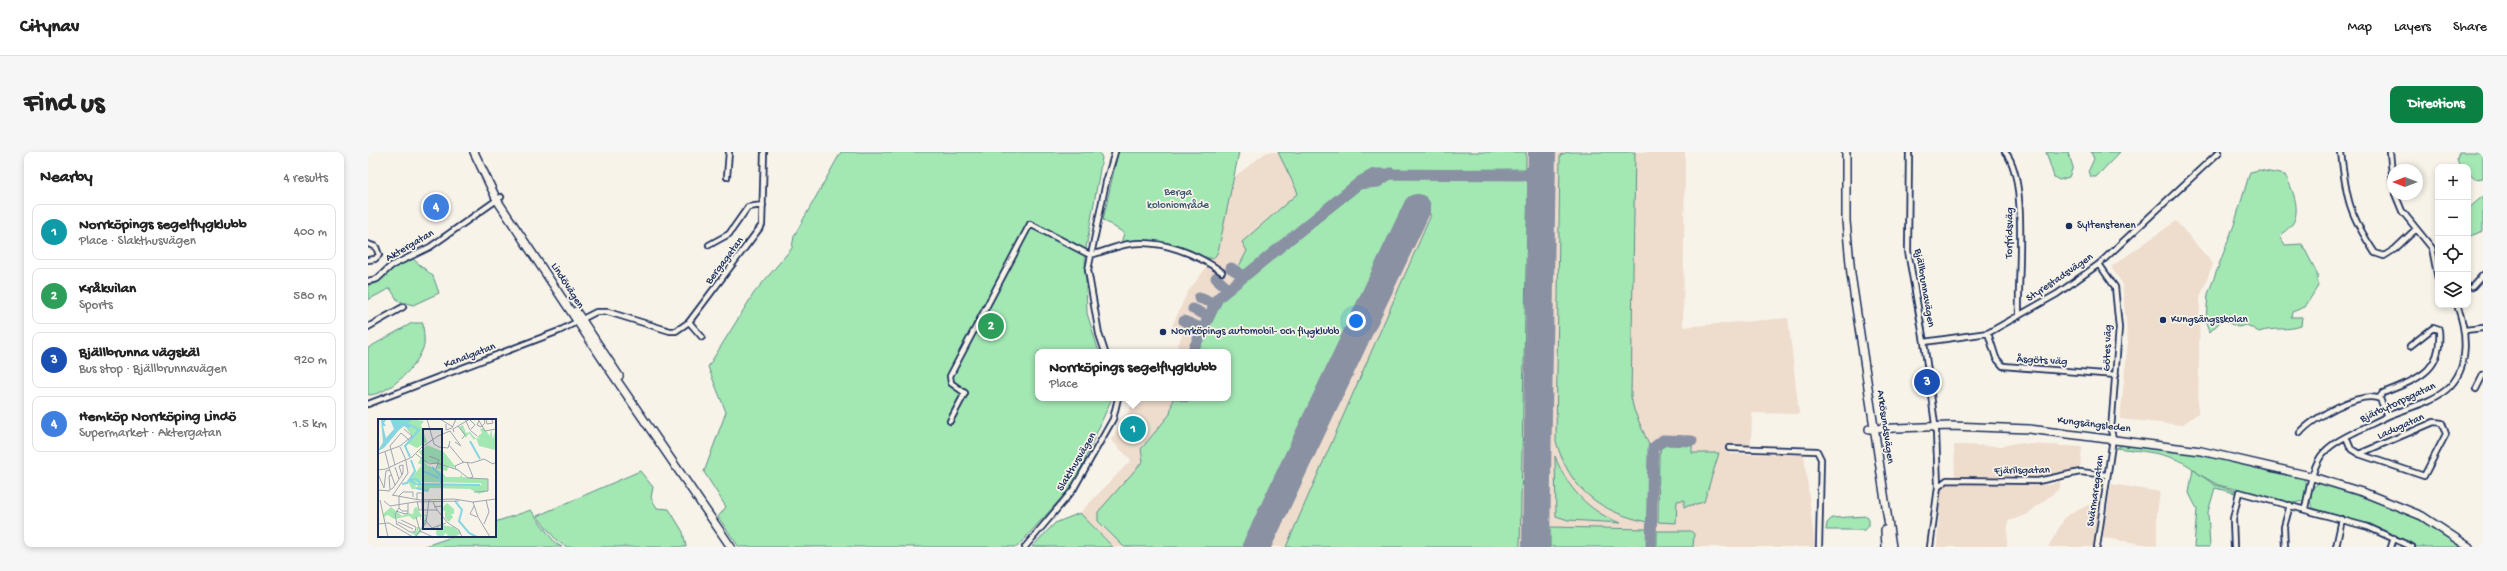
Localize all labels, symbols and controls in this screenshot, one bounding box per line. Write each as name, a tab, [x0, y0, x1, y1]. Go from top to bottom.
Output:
text: Citynav	[20, 16, 79, 39]
text: Map	[2348, 19, 2372, 36]
text: Layers	[2394, 19, 2431, 36]
text: Share	[2453, 19, 2487, 36]
button: Directions	[2390, 86, 2483, 123]
text: Find us	[24, 88, 104, 121]
north arrow	[2387, 164, 2423, 200]
map controls	[2435, 164, 2471, 308]
button: +	[2435, 164, 2471, 200]
text: Nearby	[40, 168, 93, 188]
text: 4 results	[284, 171, 328, 186]
park label: Berga koloniområde	[1147, 187, 1209, 212]
pin: 4	[423, 192, 449, 222]
button: −	[2435, 200, 2471, 236]
street label: Torfridsväg	[2003, 207, 2016, 260]
text: Norrköpings segelflygklubb	[79, 216, 247, 234]
place label: Syltenstenen	[2077, 220, 2136, 232]
marker: Syltenstenen	[2064, 221, 2074, 231]
text: 1	[51, 225, 57, 240]
text: 400 m	[294, 225, 327, 240]
street label: Aktergatan	[384, 227, 437, 265]
text: Place · Slakthusvägen	[79, 234, 196, 249]
street label: Bergagatan	[703, 235, 747, 288]
button: locate	[2435, 236, 2471, 272]
street label: Bjällbrunnavägen	[1911, 247, 1937, 329]
street label: Styrestadsvägen	[2024, 251, 2096, 305]
street label: Lindövägen	[548, 261, 587, 312]
button: layers	[2435, 272, 2471, 308]
text: Kråkvilan	[79, 280, 136, 298]
text: 2	[51, 289, 57, 304]
text: 580 m	[293, 289, 327, 304]
text: Sports	[79, 298, 113, 313]
pin: 2	[978, 311, 1004, 341]
your location	[1346, 311, 1366, 331]
place label: Kungsängsskolan	[2171, 314, 2249, 326]
marker: Kungsängsskolan	[2158, 315, 2168, 325]
street label: Götes väg	[2101, 324, 2115, 372]
place label: Norrköpings automobil- och flygklubb	[1171, 326, 1340, 338]
marker: Norrköpings automobil- och flygklubb	[1158, 327, 1168, 337]
street label: Kanalgatan	[443, 340, 498, 371]
text: Bjällbrunna vägskäl	[79, 344, 200, 362]
popup	[1035, 349, 1231, 401]
street label: Åsgöts väg	[2016, 352, 2068, 368]
text: 3	[51, 353, 57, 368]
text: 920 m	[294, 353, 327, 368]
text: Norrköpings segelflygklubb	[1049, 359, 1217, 377]
text: Bus stop · Bjällbrunnavägen	[79, 362, 227, 377]
pin: 3	[1914, 367, 1940, 397]
text: Place	[1049, 377, 1078, 392]
street label: Bjärbytorpsgatan	[2357, 380, 2438, 426]
street label: Arkösundsvägen	[1874, 390, 1896, 465]
text: Hemköp Norrköping Lindö	[79, 408, 236, 426]
street label: Ladugatan	[2376, 411, 2427, 443]
pin: 1	[1120, 414, 1146, 444]
street label: Kungsängsleden	[2057, 415, 2132, 436]
text: 4	[51, 417, 57, 432]
text: 1.5 km	[293, 417, 327, 432]
inset map	[378, 419, 496, 537]
text: Supermarket · Aktergatan	[79, 426, 221, 441]
street label: Slakthusvägen	[1055, 430, 1100, 493]
street label: Svärmaregatan	[2085, 454, 2107, 527]
street label: Fjärilsgatan	[1993, 464, 2051, 478]

